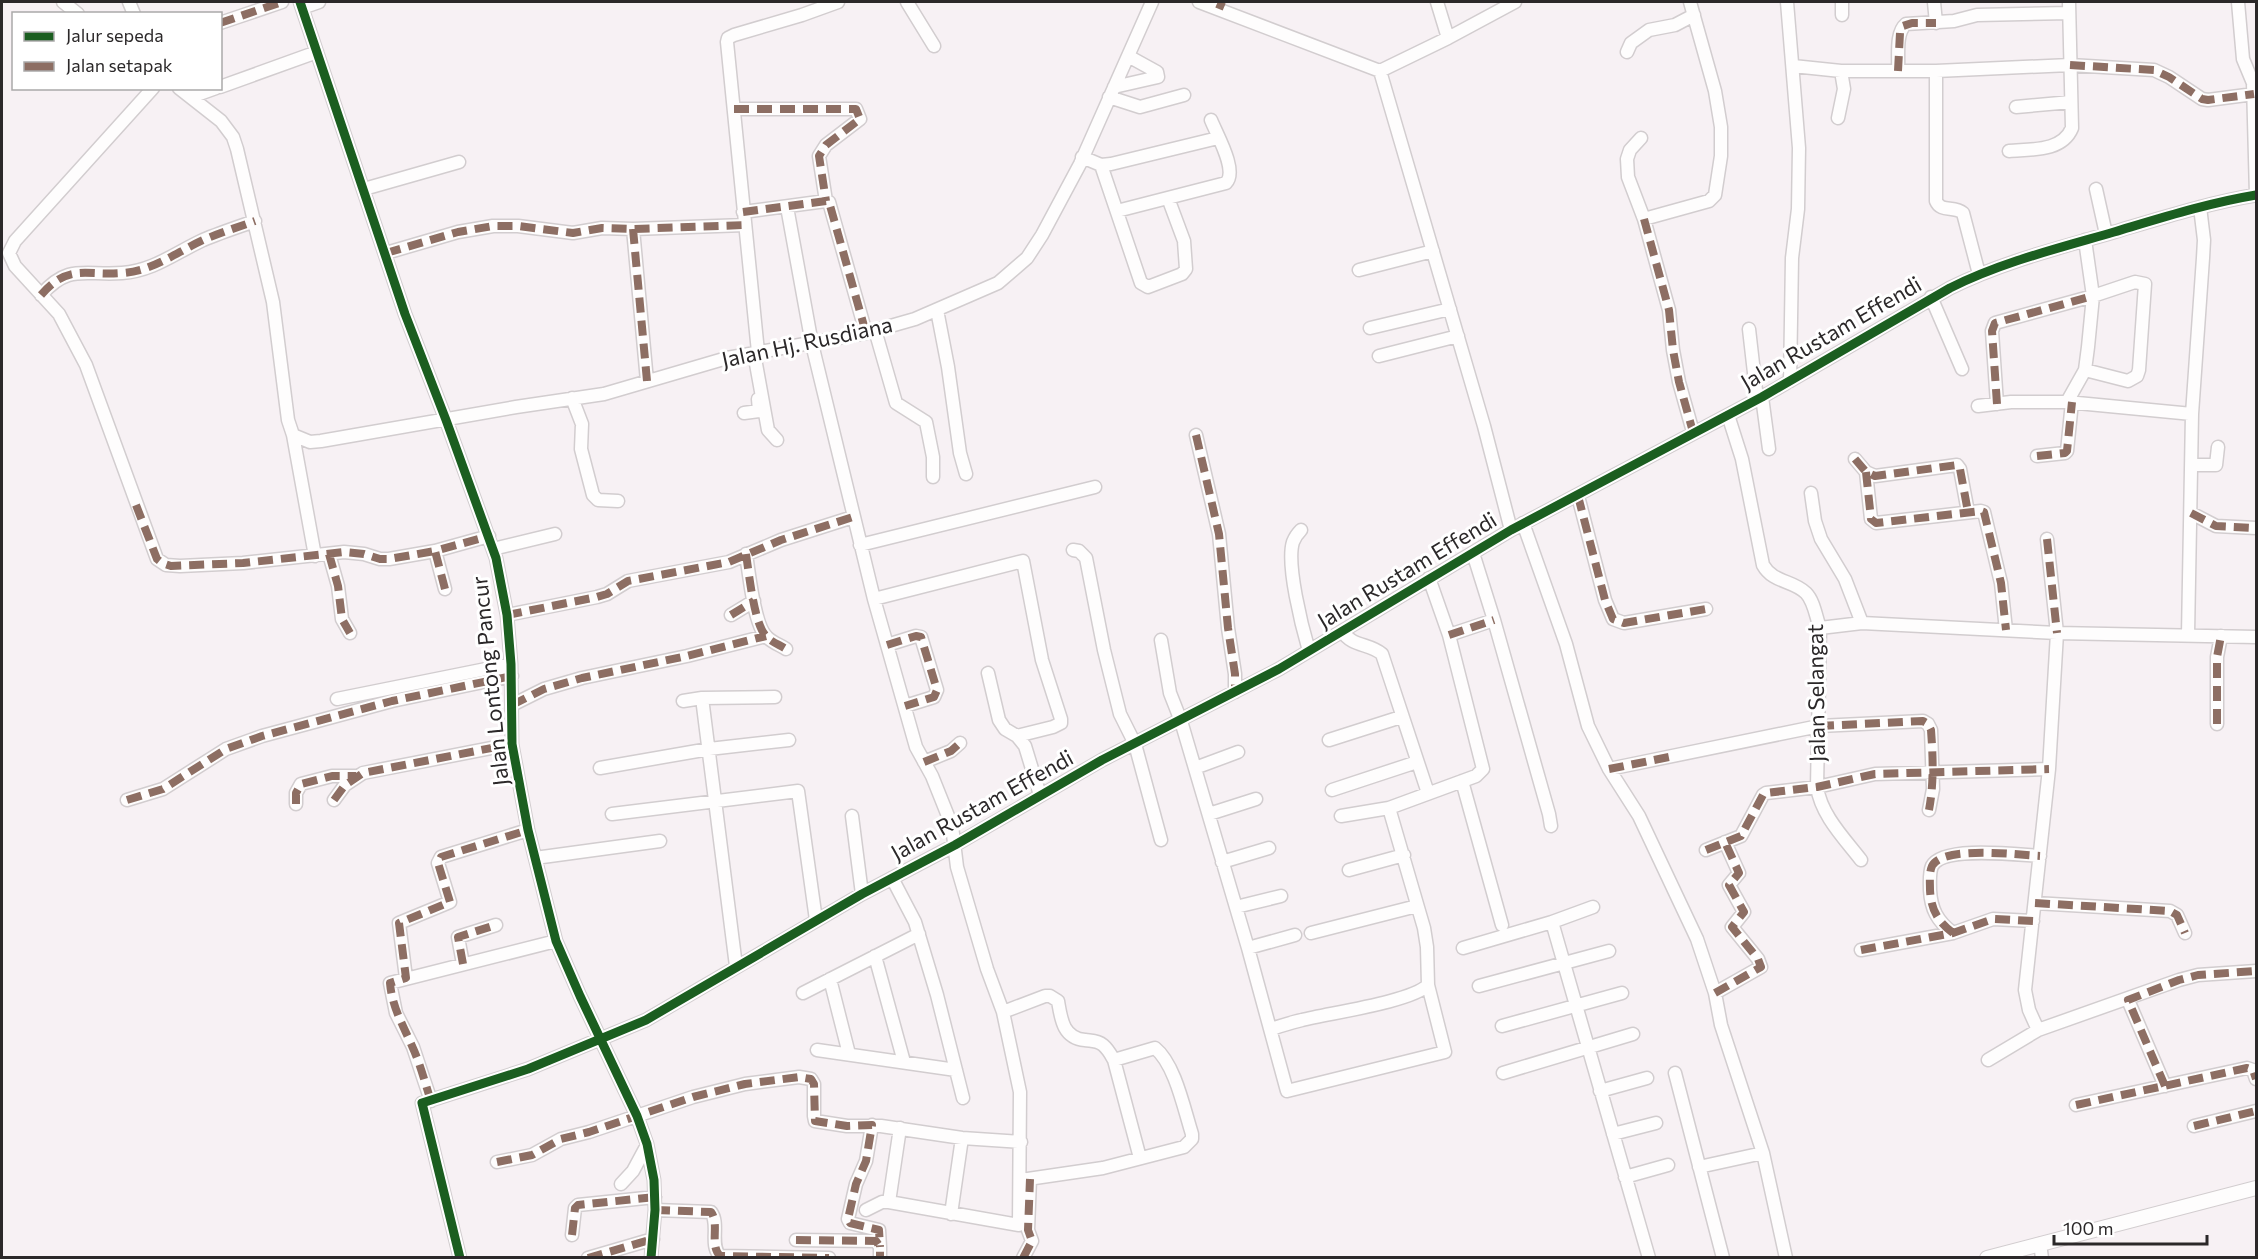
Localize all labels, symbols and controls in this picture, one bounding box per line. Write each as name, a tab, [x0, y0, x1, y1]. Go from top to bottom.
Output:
legend	[12, 12, 222, 90]
text: Jalur sepeda	[66, 24, 164, 46]
text: Jalan setapak	[66, 54, 173, 76]
street label: Jalan Rustam Effendi	[1736, 270, 1926, 395]
street label: Jalan Hj. Rusdiana	[719, 310, 895, 373]
street label: Jalan Rustam Effendi	[1312, 505, 1501, 634]
street label: Jalan Lontong Pancur	[465, 575, 514, 787]
street label: Jalan Selangat	[1801, 624, 1830, 762]
street label: Jalan Rustam Effendi	[886, 743, 1078, 866]
scale bar	[2054, 1208, 2207, 1246]
text: 100 m	[2063, 1217, 2113, 1239]

